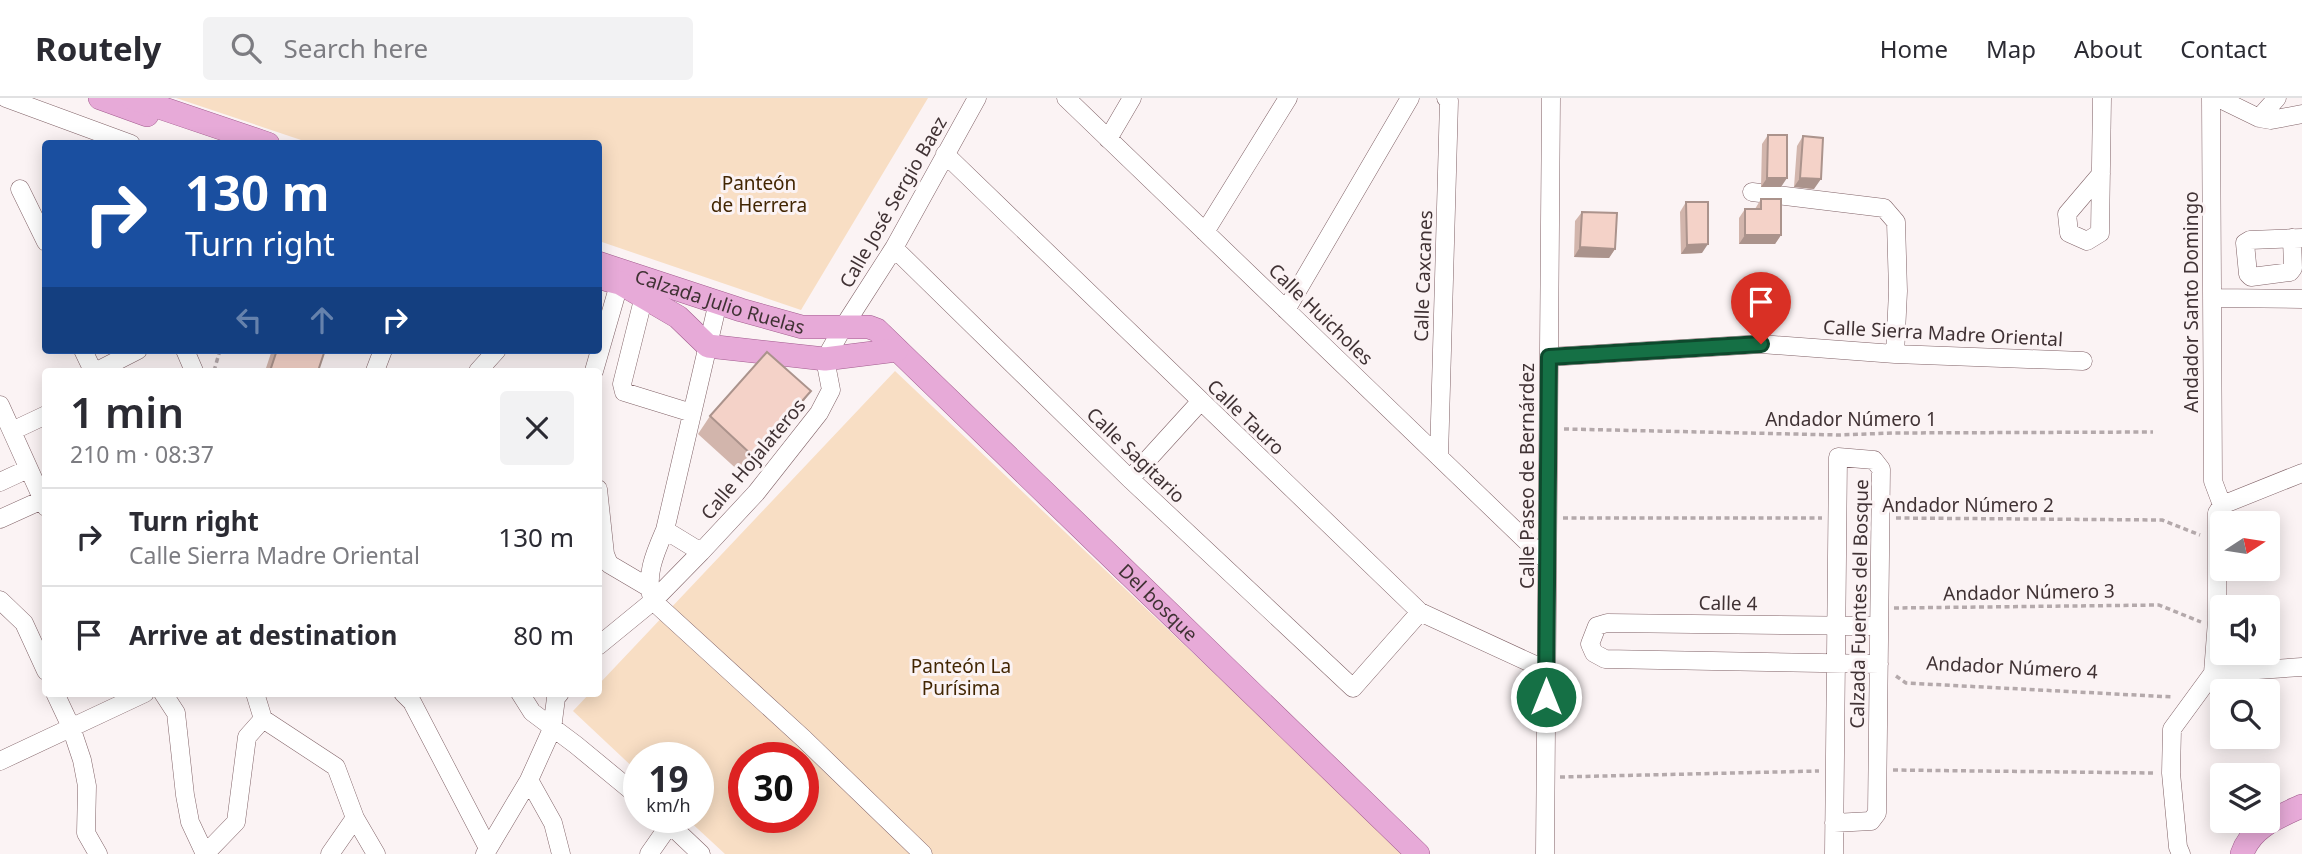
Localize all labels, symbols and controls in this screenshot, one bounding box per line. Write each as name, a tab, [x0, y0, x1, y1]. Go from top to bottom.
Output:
search box	[203, 17, 693, 80]
text: Routely	[35, 26, 161, 71]
icon: search	[227, 29, 265, 67]
text: Search here	[283, 30, 428, 66]
text: Home	[1880, 32, 1948, 65]
text: Map	[1986, 32, 2036, 65]
text: About	[2074, 32, 2142, 65]
text: Contact	[2180, 32, 2267, 65]
street label: Calle José Sergio Baez	[833, 111, 953, 292]
text: 130 m	[185, 159, 330, 225]
icon: right	[70, 168, 161, 259]
park label: Panteón de Herrera	[711, 170, 807, 218]
street label: Andador Santo Domingo	[2178, 191, 2204, 413]
street label: Calle Caxcanes	[1408, 210, 1438, 342]
text: Turn right	[185, 222, 335, 265]
street label: Calle Huicholes	[1263, 257, 1379, 371]
street label: Calzada Julio Ruelas	[632, 263, 808, 340]
pin	[1731, 272, 1791, 344]
icon: arrive	[1742, 283, 1780, 321]
icon: left	[230, 301, 268, 339]
icon: ahead	[303, 301, 341, 339]
icon: right	[376, 301, 414, 339]
street label: Calle Sierra Madre Oriental	[1822, 314, 2064, 352]
street label: Calle Paseo de Bernárdez	[1514, 363, 1540, 589]
street label: Calle Tauro	[1202, 373, 1290, 461]
text: 1 min	[70, 383, 184, 440]
button: close	[500, 391, 574, 465]
street label: Calle Hojalateros	[695, 393, 811, 525]
street label: Calle Sagitario	[1081, 401, 1191, 509]
street label: Andador Número 1	[1765, 406, 1937, 432]
text: 210 m · 08:37	[70, 438, 214, 470]
street label: Calzada Fuentes del Bosque	[1844, 479, 1874, 729]
street label: Andador Número 2	[1882, 492, 2054, 518]
text: Turn right	[129, 503, 259, 539]
north arrow	[2210, 511, 2280, 581]
map controls	[2210, 511, 2280, 833]
icon: right	[70, 518, 108, 556]
text: 130 m	[498, 519, 574, 555]
text: Calle Sierra Madre Oriental	[129, 539, 420, 571]
street label: Del bosque	[1113, 558, 1204, 647]
street label: Andador Número 3	[1943, 578, 2115, 606]
street label: Calle 4	[1698, 589, 1758, 617]
button: sound	[2210, 595, 2280, 665]
icon: arrive	[70, 616, 108, 654]
text: Arrive at destination	[129, 617, 398, 653]
text: 80 m	[513, 617, 574, 653]
street label: Andador Número 4	[1926, 650, 2099, 684]
park label: Panteón La Purísima	[911, 653, 1011, 701]
position arrow	[1509, 660, 1583, 734]
button: search	[2210, 679, 2280, 749]
speed limit sign: 30	[728, 742, 819, 833]
text: 19	[648, 755, 689, 802]
button: layers	[2210, 763, 2280, 833]
text: km/h	[646, 793, 691, 817]

